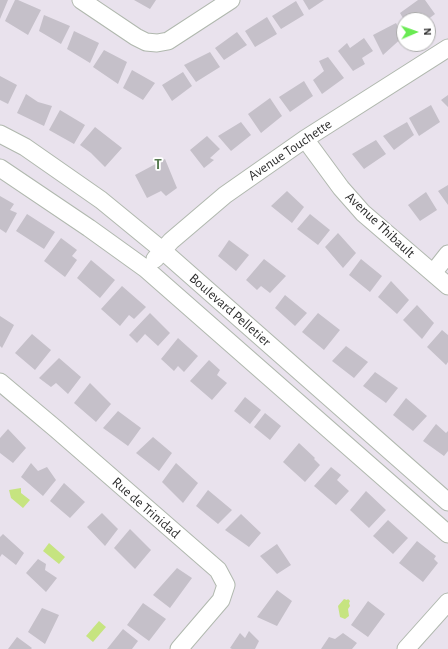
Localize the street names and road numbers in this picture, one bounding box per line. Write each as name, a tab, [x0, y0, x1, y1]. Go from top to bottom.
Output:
street label: Avenue Touchette	[245, 116, 335, 184]
street label: Avenue Thibault	[342, 188, 418, 262]
street label: Boulevard Pelletier	[186, 270, 274, 350]
street label: Rue de Trinidad	[108, 474, 184, 542]

